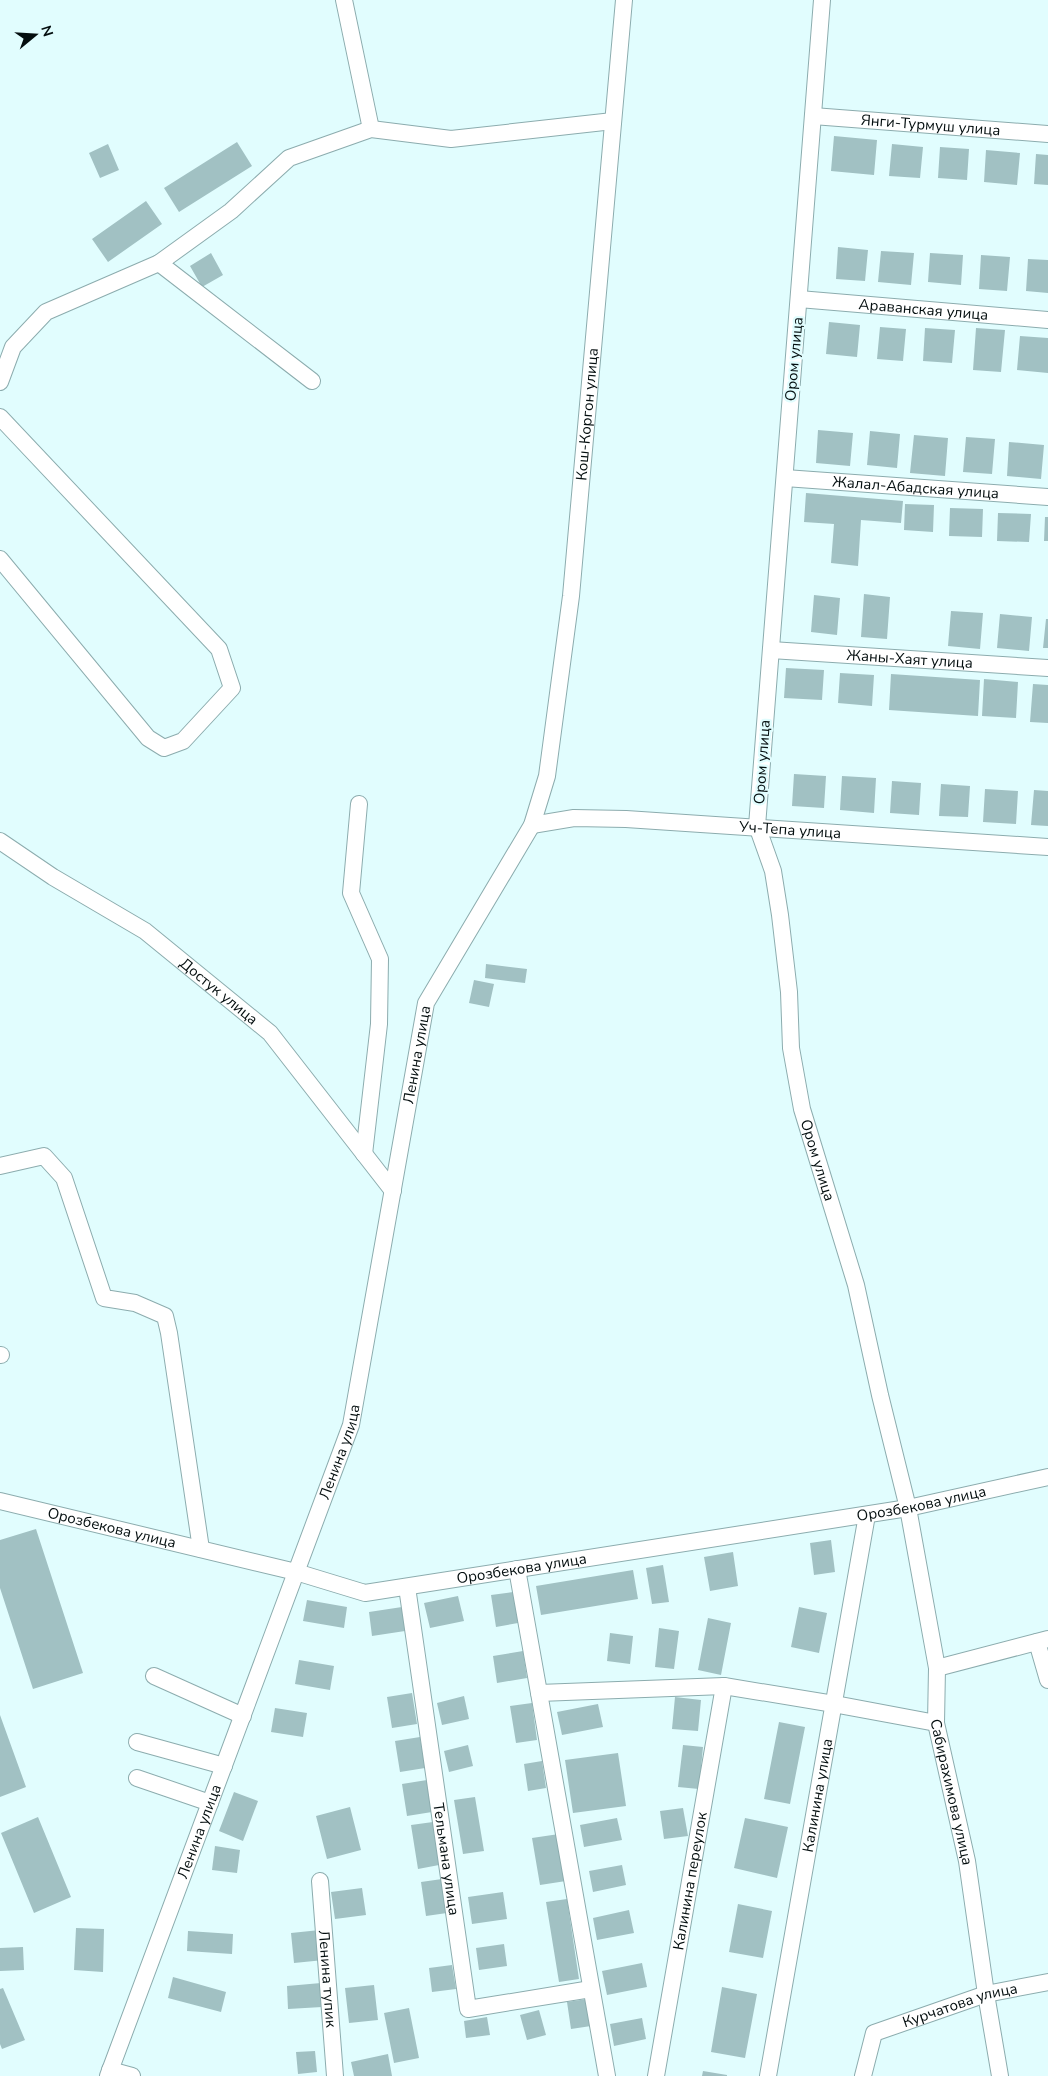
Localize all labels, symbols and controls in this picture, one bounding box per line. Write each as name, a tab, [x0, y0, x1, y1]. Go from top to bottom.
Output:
north arrow	[10, 10, 60, 60]
text: N	[36, 23, 58, 39]
street label: Янги-Турмуш улица	[860, 110, 1001, 140]
street label: Араванская улица	[858, 294, 989, 325]
street label: Ором улица	[780, 316, 808, 402]
street label: Кош-Коргон улица	[571, 347, 603, 481]
street label: Жалал-Абадская улица	[832, 471, 1000, 503]
street label: Жаны-Хаят улица	[846, 645, 974, 673]
street label: Ором улица	[749, 719, 775, 805]
street label: Уч-Тепа улица	[737, 816, 842, 843]
street label: Достук улица	[175, 953, 262, 1029]
street label: Ленина улица	[398, 1004, 435, 1105]
street label: Ором улица	[796, 1117, 840, 1204]
street label: Ленина улица	[314, 1403, 364, 1502]
street label: Орозбекова улица	[855, 1481, 988, 1526]
street label: Орозбекова улица	[46, 1503, 178, 1553]
street label: Орозбекова улица	[455, 1548, 588, 1589]
street label: Сабирахимова улица	[925, 1717, 977, 1867]
street label: Калинина улица	[798, 1737, 837, 1854]
street label: Ленина улица	[173, 1781, 226, 1882]
street label: Тельмана улица	[428, 1802, 464, 1917]
street label: Калинина переулок	[668, 1810, 712, 1951]
street label: Ленина тупик	[314, 1929, 341, 2028]
street label: Курчатова улица	[900, 1978, 1019, 2032]

